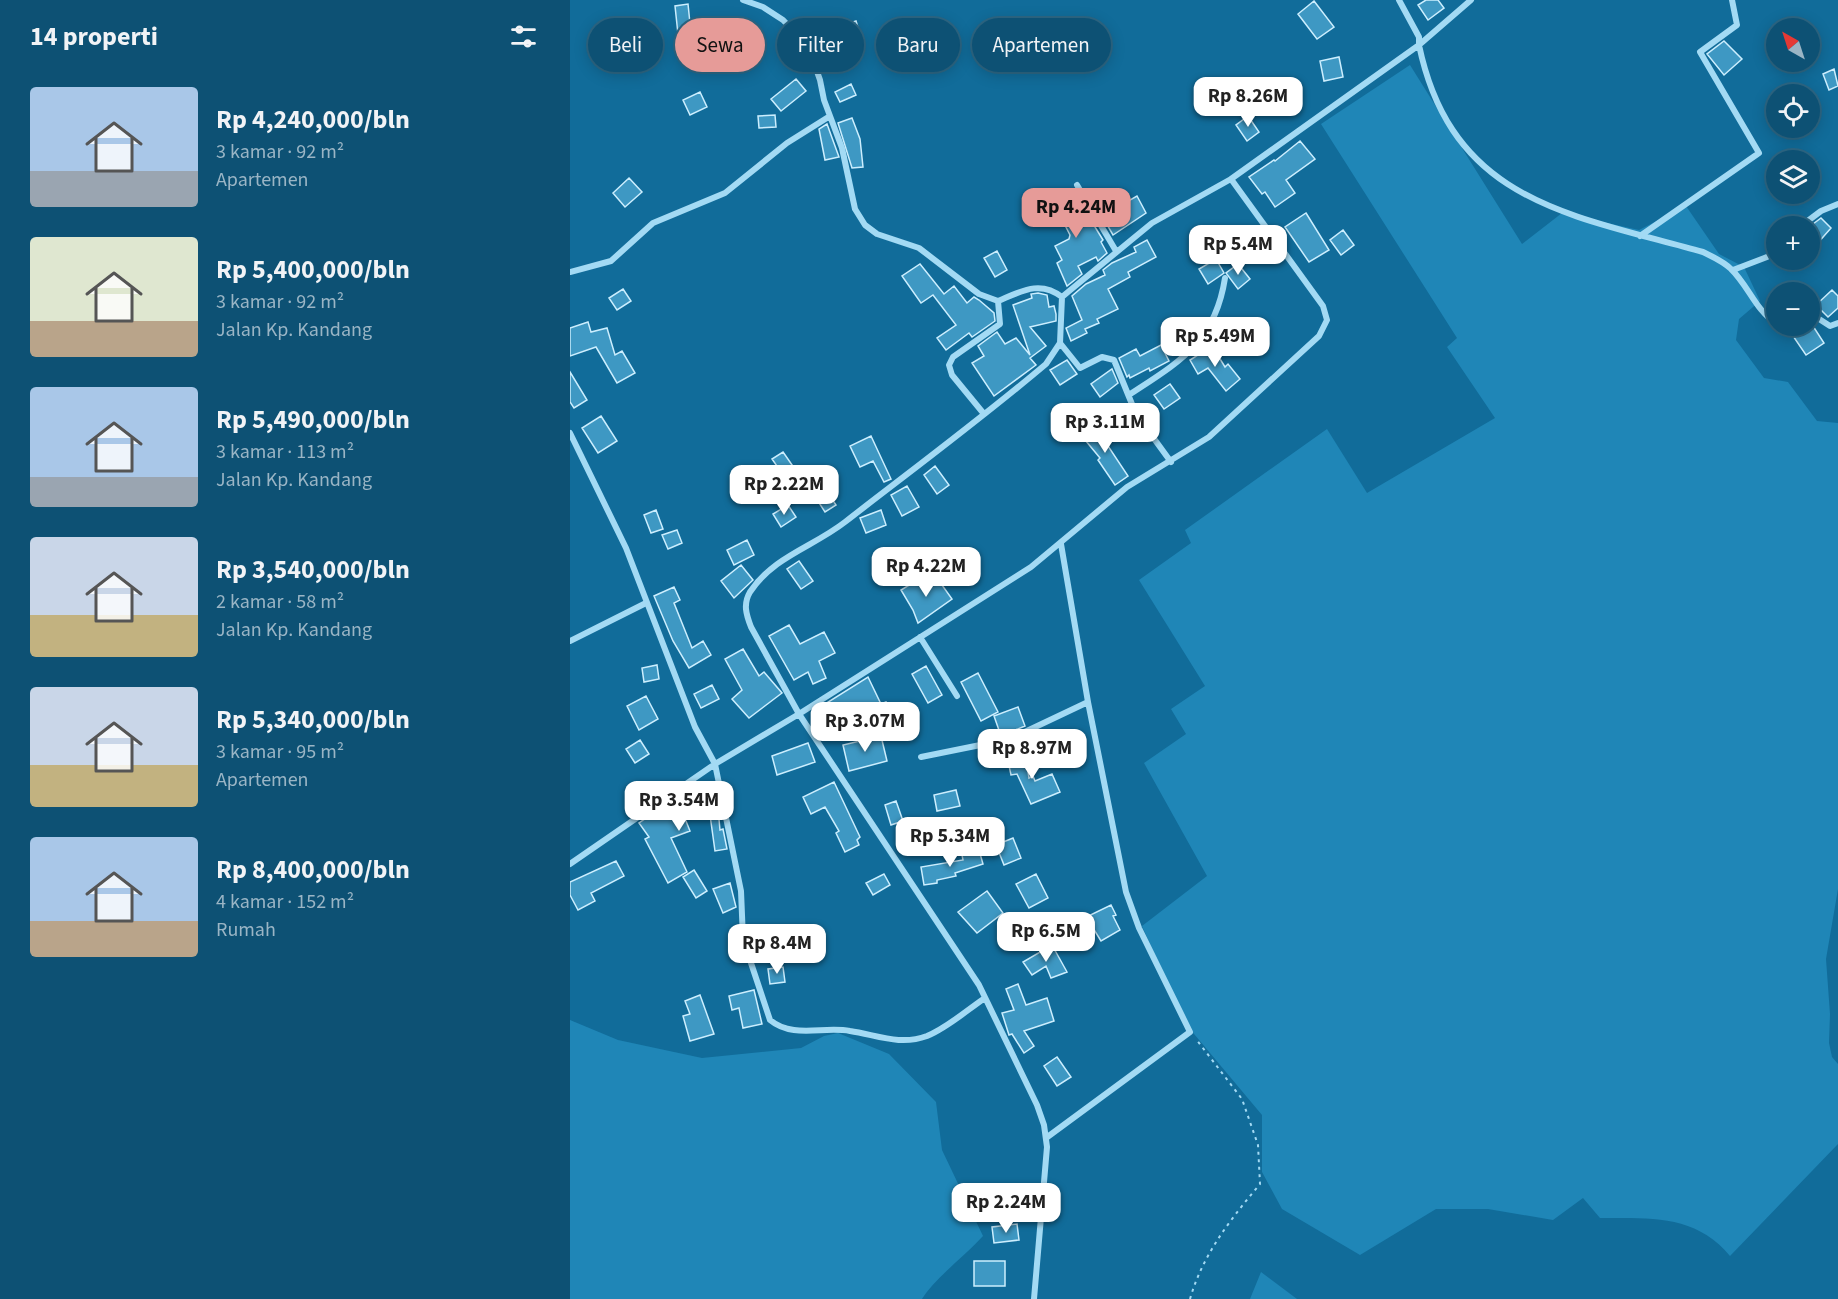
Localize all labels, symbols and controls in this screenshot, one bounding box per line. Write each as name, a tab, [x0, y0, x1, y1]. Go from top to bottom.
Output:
text: 14 properti	[30, 18, 158, 55]
chip: Beli	[588, 18, 663, 72]
chip: Sewa	[675, 18, 765, 72]
chip: Filter	[777, 18, 864, 72]
chip: Baru	[876, 18, 960, 72]
chip: Apartemen	[972, 18, 1111, 72]
north arrow	[1766, 18, 1820, 72]
map controls	[1766, 18, 1820, 336]
icon: filters	[507, 20, 540, 53]
pin: Rp 8.26M	[1186, 77, 1310, 128]
text: Rp 8.26M	[1208, 82, 1288, 110]
button: locate	[1766, 84, 1820, 138]
text: Rp 4,240,000/bln	[216, 101, 410, 138]
icon: home	[78, 111, 150, 183]
text: 3 kamar · 92 m²	[216, 138, 344, 166]
button: layers	[1766, 150, 1820, 204]
text: Apartemen	[216, 166, 309, 194]
pin: Rp 4.24M	[1014, 188, 1138, 239]
text: Rp 4.24M	[1036, 193, 1116, 221]
button: +	[1766, 216, 1820, 270]
pin: Rp 5.4M	[1183, 225, 1293, 276]
text: Rp 5.4M	[1203, 230, 1273, 258]
text: Rp 5,400,000/bln	[216, 251, 410, 288]
icon: home	[78, 261, 150, 333]
button: −	[1766, 282, 1820, 336]
text: 3 kamar · 92 m²	[216, 288, 344, 316]
text: Jalan Kp. Kandang	[216, 316, 372, 344]
pin: Rp 5.49M	[1153, 317, 1277, 368]
text: Rp 5.49M	[1175, 322, 1255, 350]
text: Rp 5,490,000/bln	[216, 401, 410, 438]
pin: Rp 3.11M	[1043, 403, 1167, 454]
text: Rp 3.11M	[1065, 408, 1145, 436]
icon: home	[78, 411, 150, 483]
text: 3 kamar · 113 m²	[216, 438, 354, 466]
pin: Rp 2.22M	[722, 465, 846, 516]
text: Jalan Kp. Kandang	[216, 466, 372, 494]
text: Rp 2.22M	[744, 470, 824, 498]
pin: Rp 4.22M	[864, 547, 988, 598]
text: Rp 3,540,000/bln	[216, 551, 410, 588]
text: Rp 4.22M	[886, 552, 966, 580]
icon: home	[78, 561, 150, 633]
text: 2 kamar · 58 m²	[216, 588, 344, 616]
text: Jalan Kp. Kandang	[216, 616, 372, 644]
text: Rp 5,340,000/bln	[216, 701, 410, 738]
pin: Rp 3.07M	[803, 702, 927, 753]
text: Rp 3.07M	[825, 707, 905, 735]
icon: home	[78, 711, 150, 783]
pin: Rp 8.97M	[970, 729, 1094, 780]
text: Rp 8.97M	[992, 734, 1072, 762]
text: 3 kamar · 95 m²	[216, 738, 344, 766]
text: Apartemen	[216, 766, 309, 794]
pin: Rp 3.54M	[617, 781, 741, 832]
text: Rp 3.54M	[639, 786, 719, 814]
pin: Rp 5.34M	[888, 817, 1012, 868]
text: Rp 5.34M	[910, 822, 990, 850]
text: Rp 8,400,000/bln	[216, 851, 410, 888]
icon: home	[78, 861, 150, 933]
text: 4 kamar · 152 m²	[216, 888, 354, 916]
pin: Rp 6.5M	[991, 912, 1101, 963]
text: Rumah	[216, 916, 276, 944]
text: Rp 6.5M	[1011, 917, 1081, 945]
pin: Rp 8.4M	[722, 924, 832, 975]
text: Rp 8.4M	[742, 929, 812, 957]
pin: Rp 2.24M	[944, 1183, 1068, 1234]
text: Rp 2.24M	[966, 1188, 1046, 1216]

